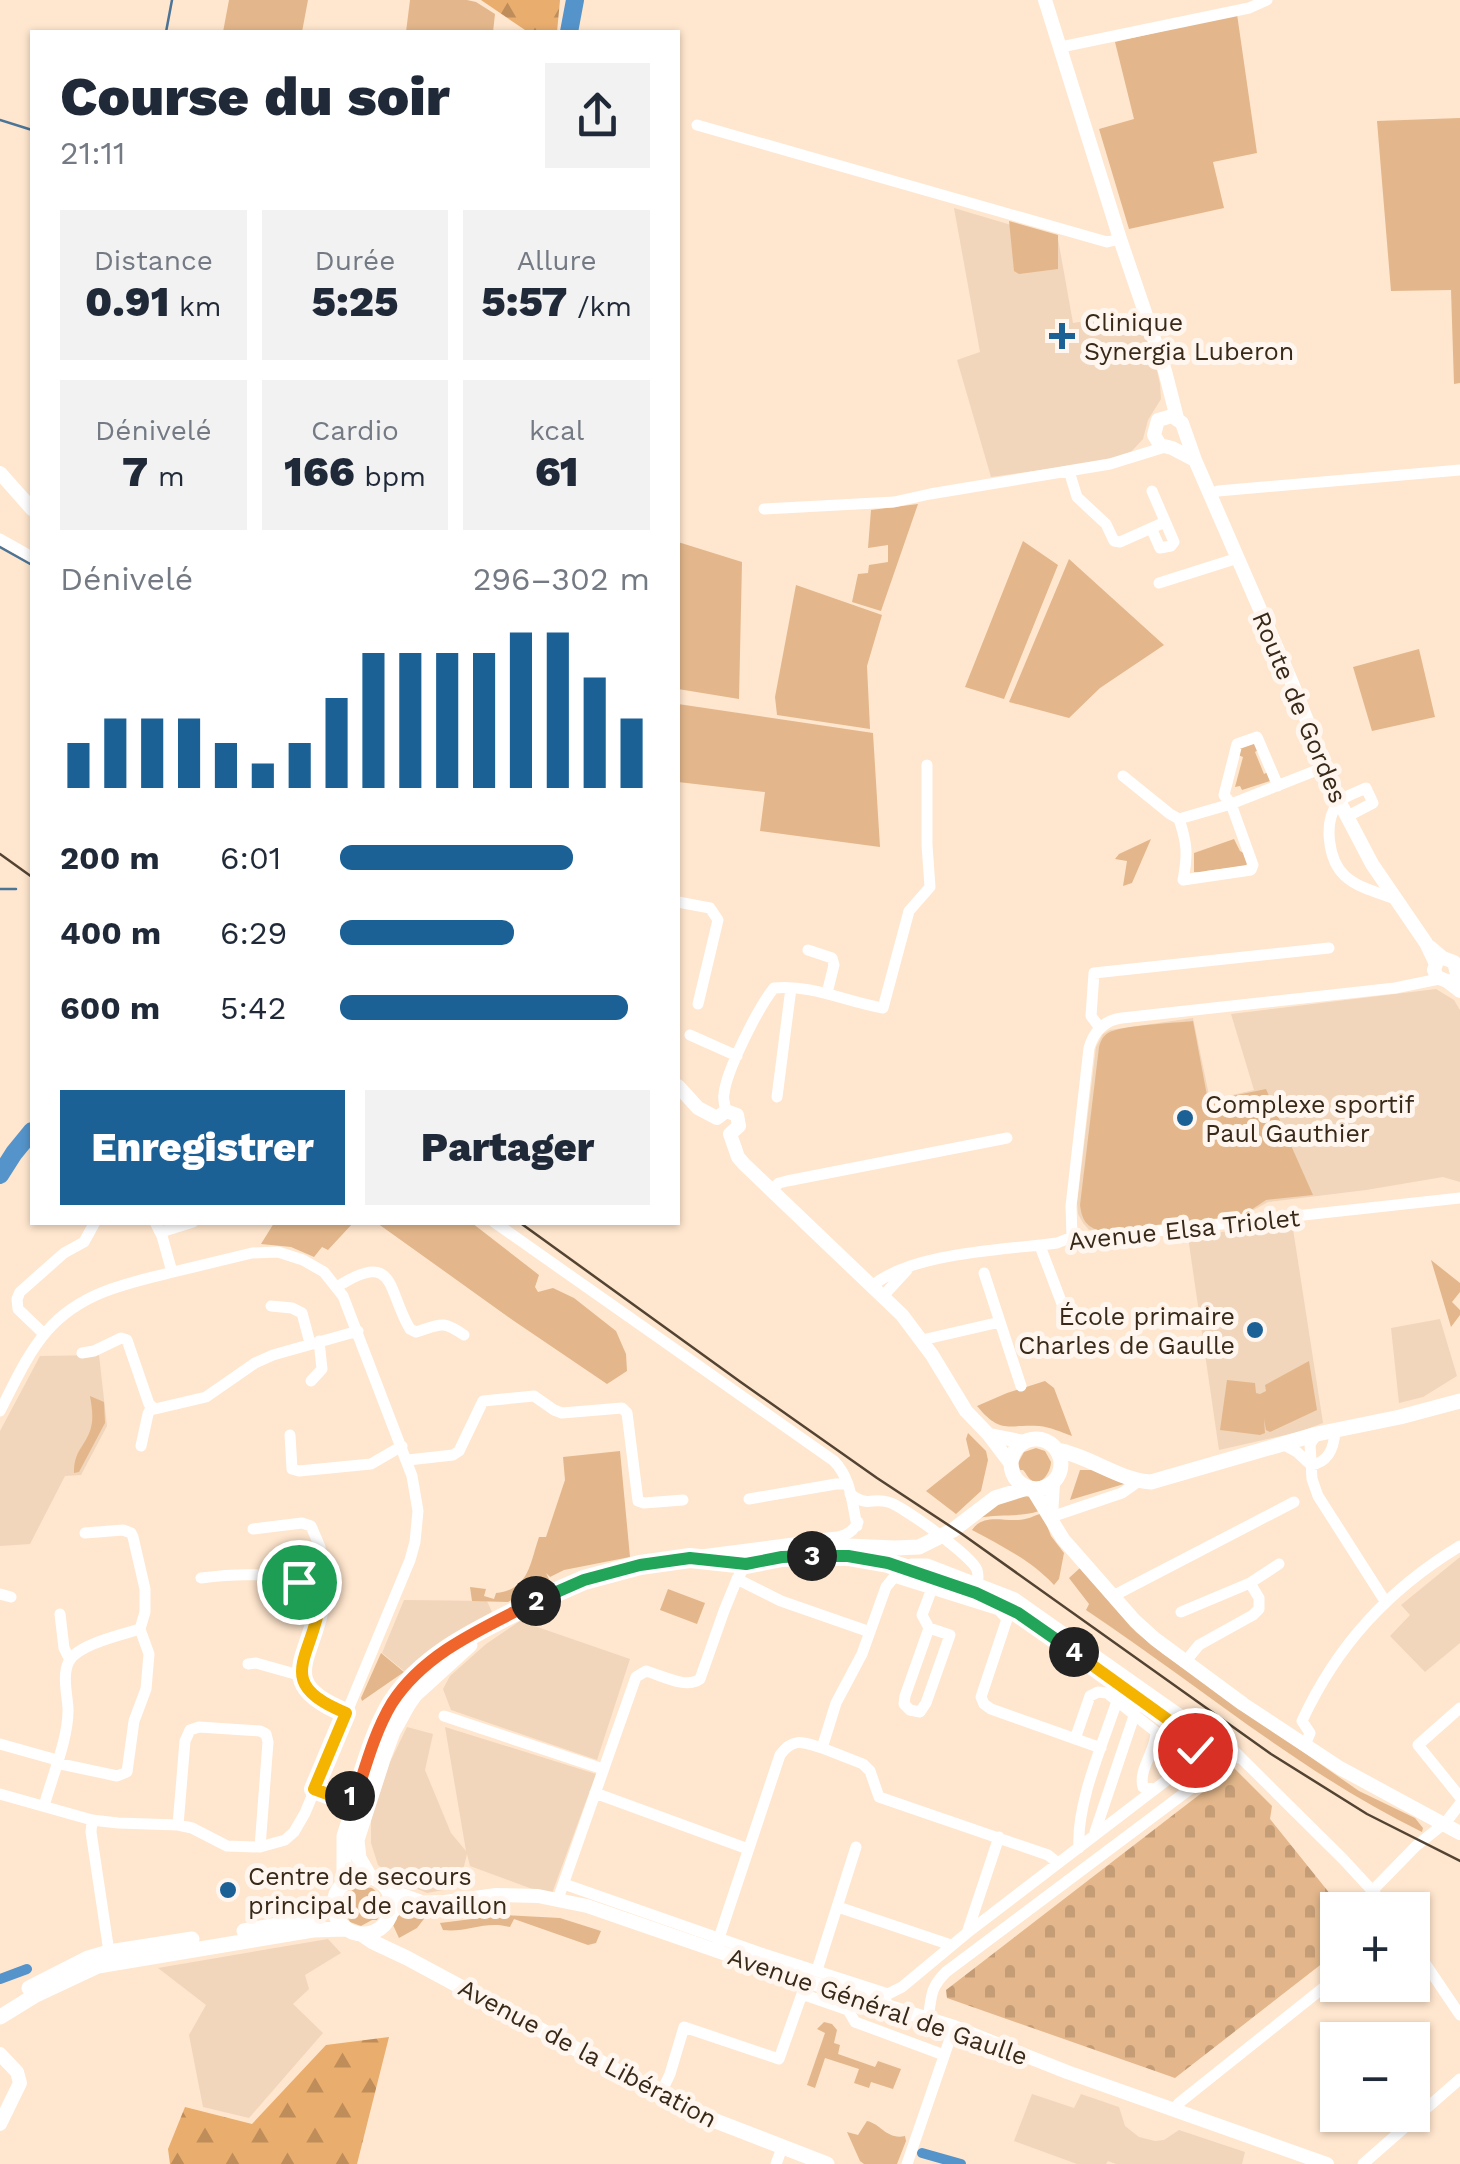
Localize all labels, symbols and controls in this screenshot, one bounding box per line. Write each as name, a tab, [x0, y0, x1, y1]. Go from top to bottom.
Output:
button: share	[545, 63, 650, 168]
text: Course du soir	[60, 64, 450, 128]
text: 21:11	[60, 134, 126, 172]
text: Distance	[94, 244, 213, 277]
text: Durée	[315, 244, 395, 277]
text: Allure	[517, 244, 597, 277]
text: 0.91	[85, 277, 169, 326]
text: 5:25	[312, 277, 398, 326]
text: 5:57	[481, 277, 568, 326]
text: km	[169, 290, 222, 323]
text: /km	[568, 290, 632, 323]
place label: Clinique Synergia Luberon	[1084, 308, 1294, 366]
marker: Clinique Synergia Luberon	[1049, 323, 1075, 349]
text: Dénivelé	[95, 414, 212, 447]
text: Cardio	[311, 414, 399, 447]
text: kcal	[529, 414, 584, 447]
text: 7	[122, 447, 148, 496]
text: 166	[284, 447, 355, 496]
text: 61	[535, 447, 579, 496]
text: m	[148, 460, 185, 493]
text: bpm	[355, 460, 426, 493]
text: Dénivelé	[60, 560, 193, 598]
text: 296–302 m	[473, 560, 650, 598]
street label: Route de Gordes	[1246, 607, 1353, 807]
text: 200 m	[60, 839, 160, 877]
text: 6:01	[220, 839, 281, 877]
text: 400 m	[60, 914, 161, 952]
text: 6:29	[220, 914, 287, 952]
text: 600 m	[60, 989, 160, 1027]
text: 5:42	[220, 989, 286, 1027]
button: Enregistrer	[60, 1090, 345, 1205]
button: Partager	[365, 1090, 650, 1205]
place label: Complexe sportif Paul Gauthier	[1205, 1090, 1414, 1148]
marker: Complexe sportif Paul Gauthier	[1174, 1107, 1196, 1129]
street label: Avenue Elsa Triolet	[1067, 1203, 1302, 1256]
place label: École primaire Charles de Gaulle	[1018, 1302, 1235, 1360]
marker: École primaire Charles de Gaulle	[1244, 1319, 1266, 1341]
pin: 3	[787, 1531, 837, 1581]
text: 3	[804, 1539, 820, 1572]
pin	[257, 1540, 342, 1625]
icon: arrive	[272, 1555, 327, 1610]
pin: 2	[511, 1576, 561, 1626]
text: 2	[528, 1584, 544, 1617]
pin: 4	[1049, 1627, 1099, 1677]
text: 4	[1065, 1635, 1083, 1668]
pin	[1153, 1708, 1238, 1793]
icon: check	[1168, 1723, 1223, 1778]
pin: 1	[325, 1771, 375, 1821]
text: 1	[344, 1779, 356, 1812]
place label: Centre de secours principal de cavaillon	[248, 1862, 507, 1920]
marker: Centre de secours principal de cavaillon	[217, 1879, 239, 1901]
map controls	[1320, 1892, 1430, 2132]
button: +	[1320, 1892, 1430, 2002]
street label: Avenue Général de Gaulle	[724, 1942, 1031, 2071]
street label: Avenue de la Libération	[454, 1973, 722, 2134]
button: −	[1320, 2022, 1430, 2132]

